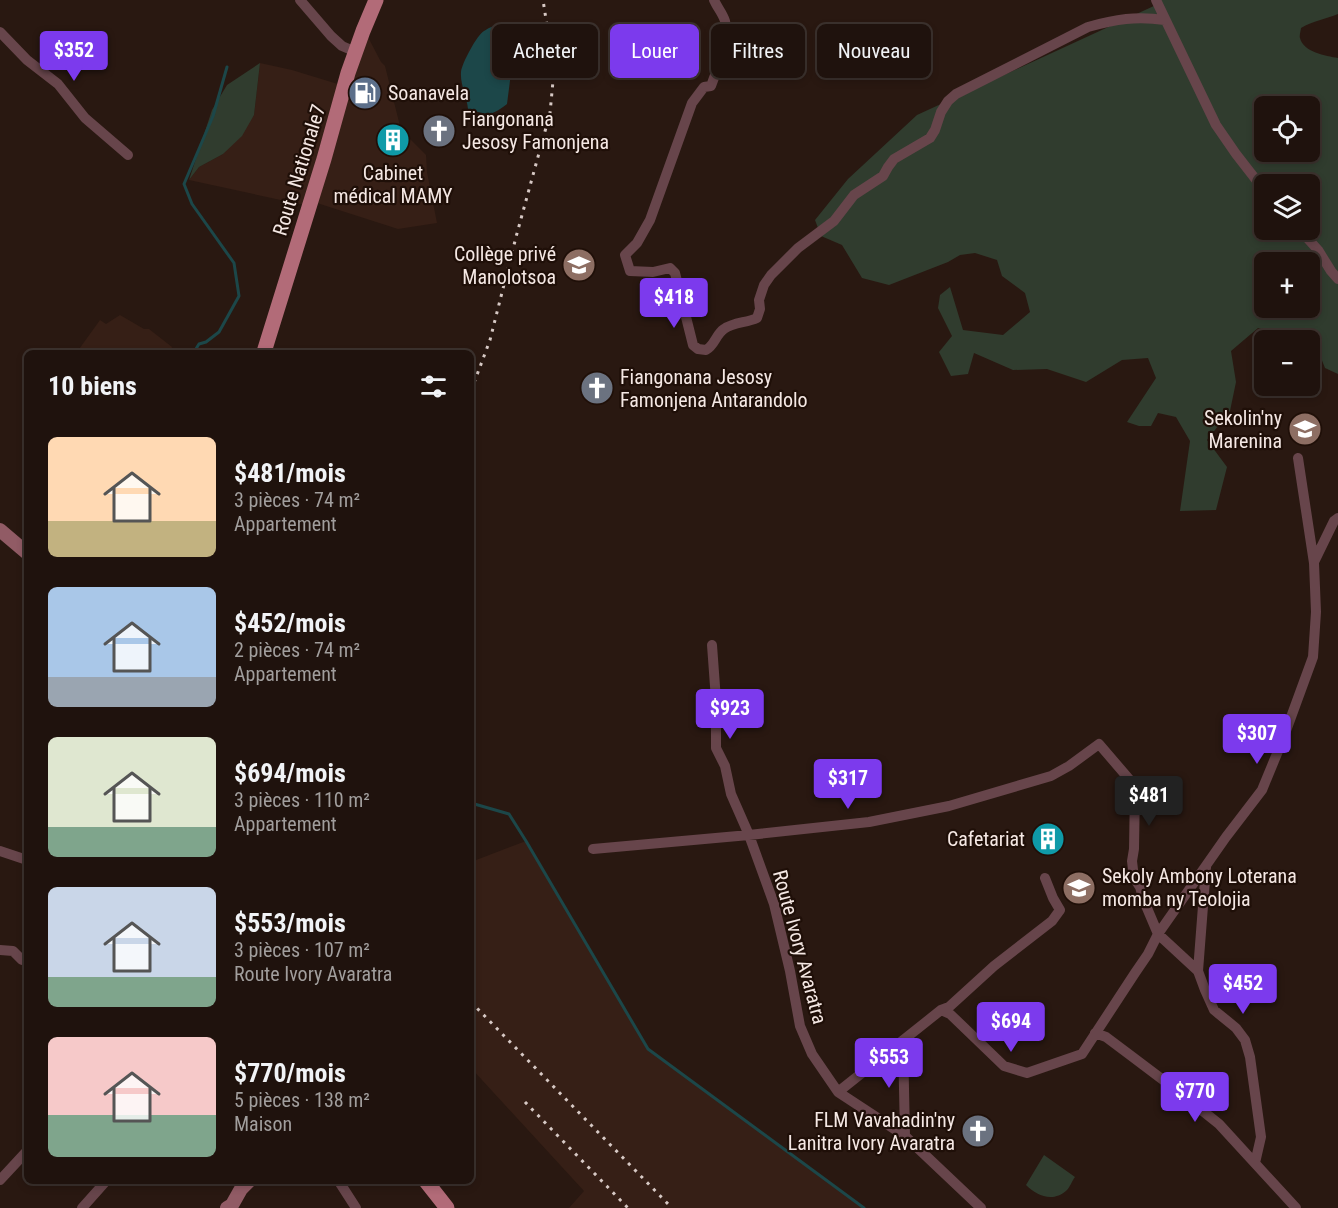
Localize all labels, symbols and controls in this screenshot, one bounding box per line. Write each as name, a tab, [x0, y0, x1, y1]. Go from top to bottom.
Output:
chip: Acheter	[492, 24, 598, 78]
chip: Louer	[610, 24, 699, 78]
chip: Filtres	[711, 24, 805, 78]
chip: Nouveau	[817, 24, 931, 78]
pin: $352	[38, 31, 110, 82]
text: $352	[54, 38, 94, 62]
fuel station icon: Soanavela	[347, 75, 383, 111]
place label: Soanavela	[388, 81, 469, 105]
map controls	[1254, 96, 1320, 396]
button: locate	[1254, 96, 1320, 162]
street label: Route Nationale7	[268, 102, 330, 238]
place label: Fiangonana Jesosy Famonjena	[462, 107, 609, 154]
church icon: Fiangonana Jesosy Famonjena	[421, 113, 457, 149]
building icon: Cabinet médical MAMY	[375, 122, 411, 158]
place label: Cabinet médical MAMY	[333, 161, 453, 208]
button: layers	[1254, 174, 1320, 240]
place label: Collège privé Manolotsoa	[454, 242, 556, 289]
school or university icon: Collège privé Manolotsoa	[561, 247, 597, 283]
button: +	[1254, 252, 1320, 318]
pin: $418	[638, 278, 710, 329]
text: $418	[654, 285, 694, 309]
button: −	[1254, 330, 1320, 396]
place label: Fiangonana Jesosy Famonjena Antarandolo	[620, 365, 808, 412]
icon: filters	[417, 370, 450, 403]
church icon: Fiangonana Jesosy Famonjena Antarandolo	[579, 370, 615, 406]
text: 10 biens	[48, 371, 137, 401]
place label: Sekolin'ny Marenina	[1204, 406, 1282, 453]
school or university icon: Sekolin'ny Marenina	[1287, 411, 1323, 447]
text: $481/mois	[234, 458, 346, 488]
icon: home	[96, 461, 168, 533]
text: 3 pièces · 74 m²	[234, 488, 360, 512]
text: Appartement	[234, 512, 337, 536]
text: $452/mois	[234, 608, 346, 638]
icon: home	[96, 611, 168, 683]
text: 2 pièces · 74 m²	[234, 638, 360, 662]
text: Appartement	[234, 662, 337, 686]
pin: $923	[694, 689, 766, 740]
text: $923	[710, 696, 750, 720]
pin: $307	[1221, 714, 1293, 765]
text: $307	[1237, 721, 1277, 745]
text: $694/mois	[234, 758, 346, 788]
pin: $317	[812, 759, 884, 810]
icon: home	[96, 761, 168, 833]
text: $317	[828, 766, 868, 790]
pin: $481	[1113, 776, 1185, 827]
text: $481	[1129, 783, 1169, 807]
text: 3 pièces · 110 m²	[234, 788, 370, 812]
text: Appartement	[234, 812, 337, 836]
building icon: Cafetariat	[1030, 821, 1066, 857]
place label: Cafetariat	[947, 827, 1025, 851]
place label: Sekoly Ambony Loterana momba ny Teolojia	[1102, 864, 1297, 911]
street label: Route Ivory Avaratra	[768, 867, 832, 1027]
school or university icon: Sekoly Ambony Loterana momba ny Teolojia	[1061, 870, 1097, 906]
text: $553/mois	[234, 908, 346, 938]
icon: home	[96, 911, 168, 983]
text: 3 pièces · 107 m²	[234, 938, 370, 962]
text: Route Ivory Avaratra	[234, 962, 392, 986]
pin: $452	[1207, 964, 1279, 1015]
text: $452	[1223, 971, 1263, 995]
pin: $694	[975, 1002, 1047, 1053]
text: $694	[991, 1009, 1031, 1033]
pin: $553	[853, 1038, 925, 1089]
text: $553	[869, 1045, 909, 1069]
text: $770/mois	[234, 1058, 346, 1088]
icon: home	[96, 1061, 168, 1133]
pin: $770	[1159, 1072, 1231, 1123]
text: $770	[1175, 1079, 1215, 1103]
text: 5 pièces · 138 m²	[234, 1088, 370, 1112]
place label: FLM Vavahadin'ny Lanitra Ivory Avaratra	[788, 1108, 955, 1155]
text: Maison	[234, 1112, 292, 1136]
church icon: FLM Vavahadin'ny Lanitra Ivory Avaratra	[960, 1113, 996, 1149]

